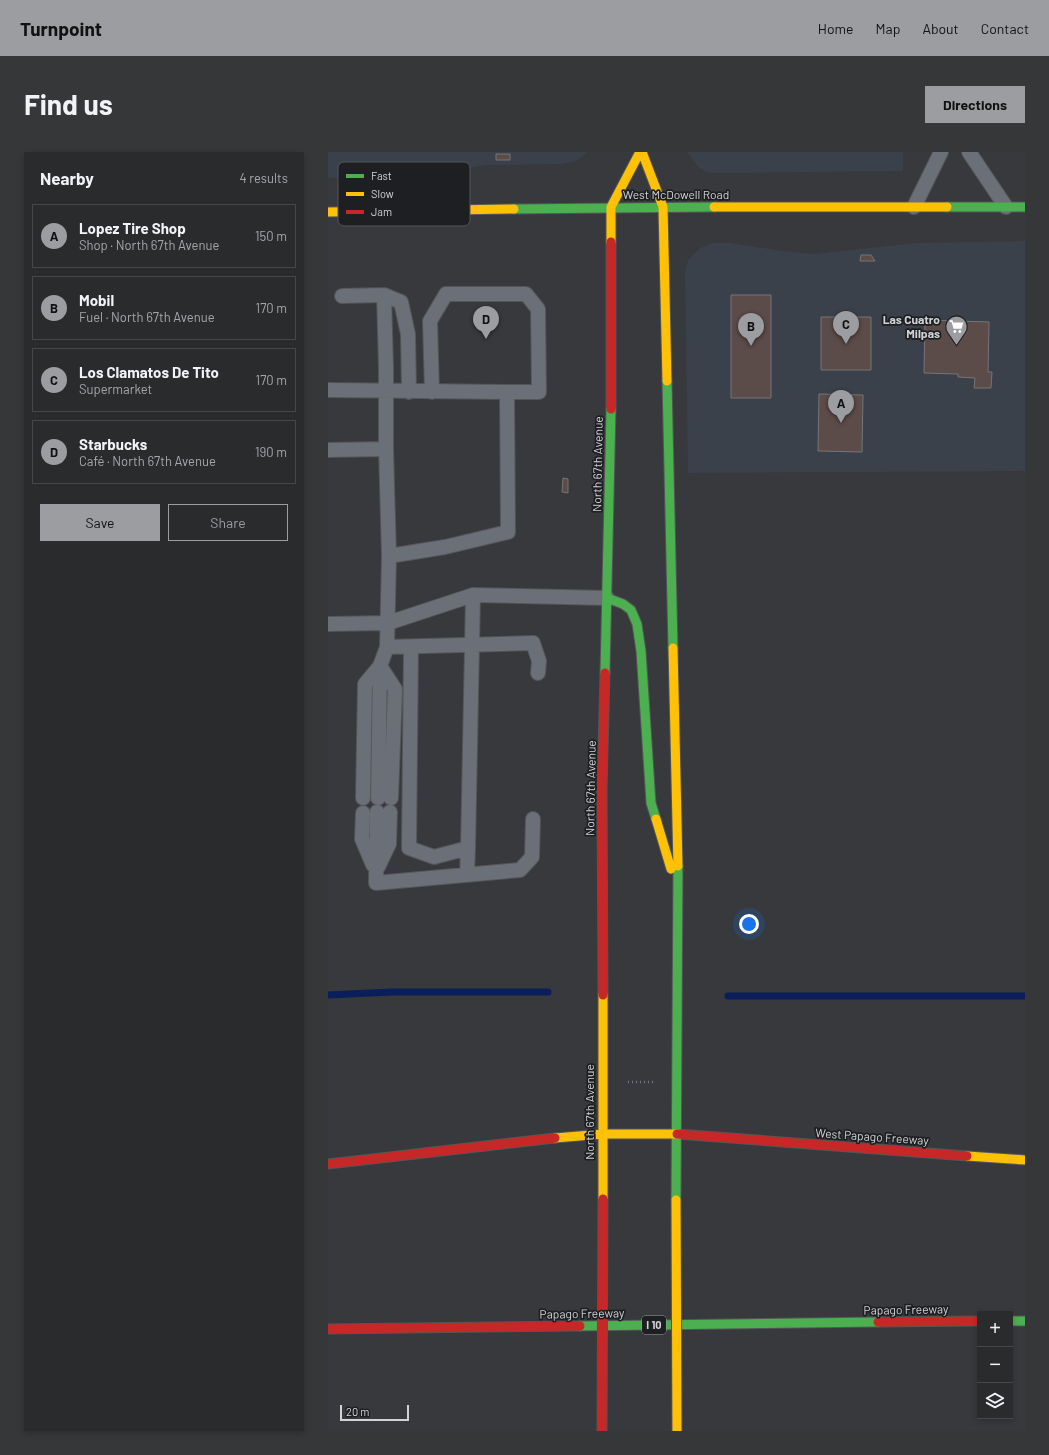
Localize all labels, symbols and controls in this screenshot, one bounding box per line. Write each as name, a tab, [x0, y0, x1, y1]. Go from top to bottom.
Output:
text: Turnpoint	[20, 17, 102, 40]
text: Home	[818, 20, 854, 37]
text: Map	[876, 20, 900, 37]
text: About	[922, 20, 959, 37]
text: Contact	[981, 20, 1029, 37]
button: Directions	[925, 86, 1025, 123]
text: Find us	[24, 87, 113, 121]
legend	[338, 162, 470, 226]
text: Nearby	[40, 168, 94, 188]
text: Fast	[371, 169, 392, 182]
text: 4 results	[240, 170, 288, 186]
text: Slow	[371, 187, 394, 200]
street label: West McDowell Road	[623, 187, 729, 201]
text: Jam	[371, 205, 392, 218]
text: Lopez Tire Shop	[79, 219, 186, 237]
text: A	[50, 228, 58, 244]
text: 150 m	[255, 228, 287, 244]
text: Shop · North 67th Avenue	[79, 237, 219, 253]
text: Mobil	[79, 291, 114, 309]
text: B	[50, 300, 58, 316]
text: 170 m	[256, 300, 287, 316]
pin: D	[473, 306, 499, 339]
text: Fuel · North 67th Avenue	[79, 309, 215, 325]
pin: C	[833, 311, 859, 344]
place label: Las Cuatro Milpas	[883, 312, 940, 340]
pin: B	[738, 313, 764, 346]
supermarket icon: Las Cuatro Milpas	[943, 314, 969, 347]
text: Los Clamatos De Tito	[79, 363, 219, 381]
text: C	[50, 372, 58, 388]
text: 170 m	[256, 372, 287, 388]
text: Supermarket	[79, 381, 152, 397]
pin: A	[828, 390, 854, 423]
street label: North 67th Avenue	[589, 416, 605, 512]
text: Starbucks	[79, 435, 147, 453]
text: D	[50, 444, 58, 460]
text: 190 m	[255, 444, 287, 460]
text: Café · North 67th Avenue	[79, 453, 216, 469]
button: Save	[40, 504, 160, 541]
button: Share	[168, 504, 288, 541]
street label: North 67th Avenue	[582, 740, 598, 836]
your location	[739, 914, 759, 934]
street label: North 67th Avenue	[582, 1064, 596, 1160]
street label: West Papago Freeway	[815, 1125, 930, 1147]
street label: Papago Freeway	[863, 1301, 949, 1317]
street label: Papago Freeway	[539, 1305, 625, 1321]
map controls	[977, 1311, 1013, 1419]
button: +	[977, 1311, 1013, 1347]
road number: I 10	[642, 1316, 666, 1334]
button: −	[977, 1347, 1013, 1383]
button: layers	[977, 1383, 1013, 1419]
scale bar	[340, 1403, 409, 1422]
text: 20 m	[346, 1405, 369, 1418]

